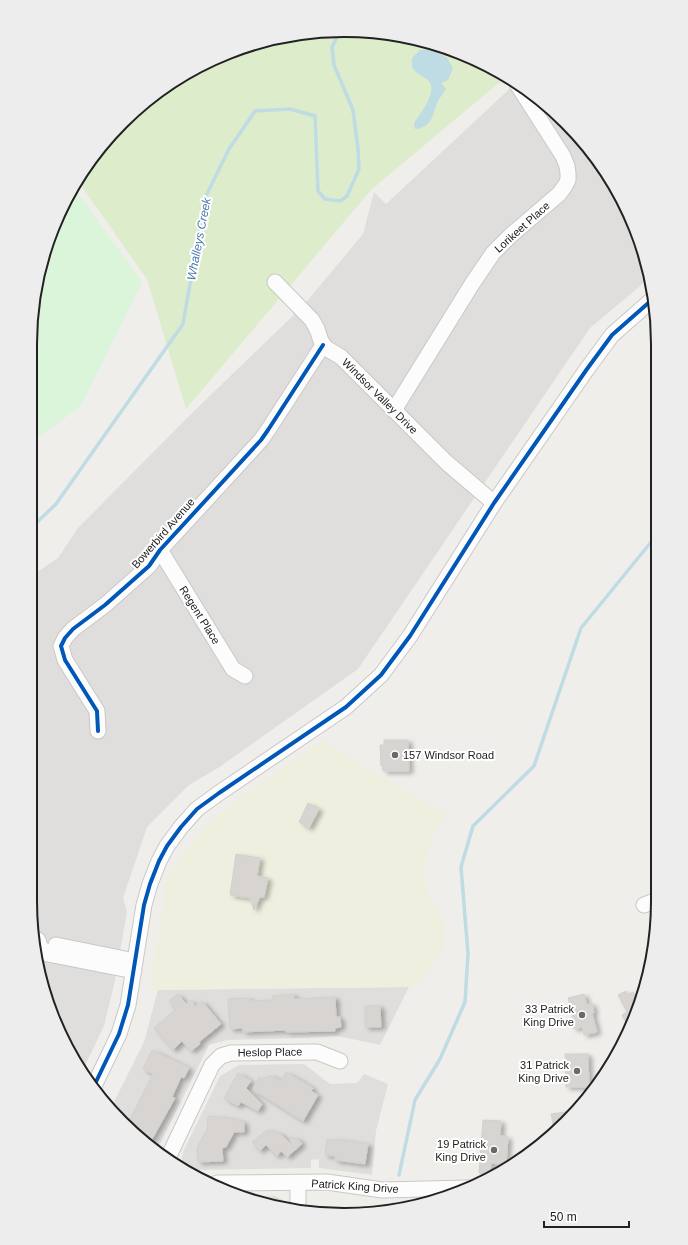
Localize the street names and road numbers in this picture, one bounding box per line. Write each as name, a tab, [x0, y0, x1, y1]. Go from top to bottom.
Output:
street label: Lorikeet Place	[492, 199, 552, 255]
street label: Windsor Valley Drive	[340, 356, 420, 436]
street label: Bowerbird Avenue	[129, 495, 197, 571]
street label: Regent Place	[177, 584, 223, 646]
street label: Heslop Place	[237, 1045, 303, 1059]
street label: Patrick King Drive	[311, 1177, 399, 1195]

